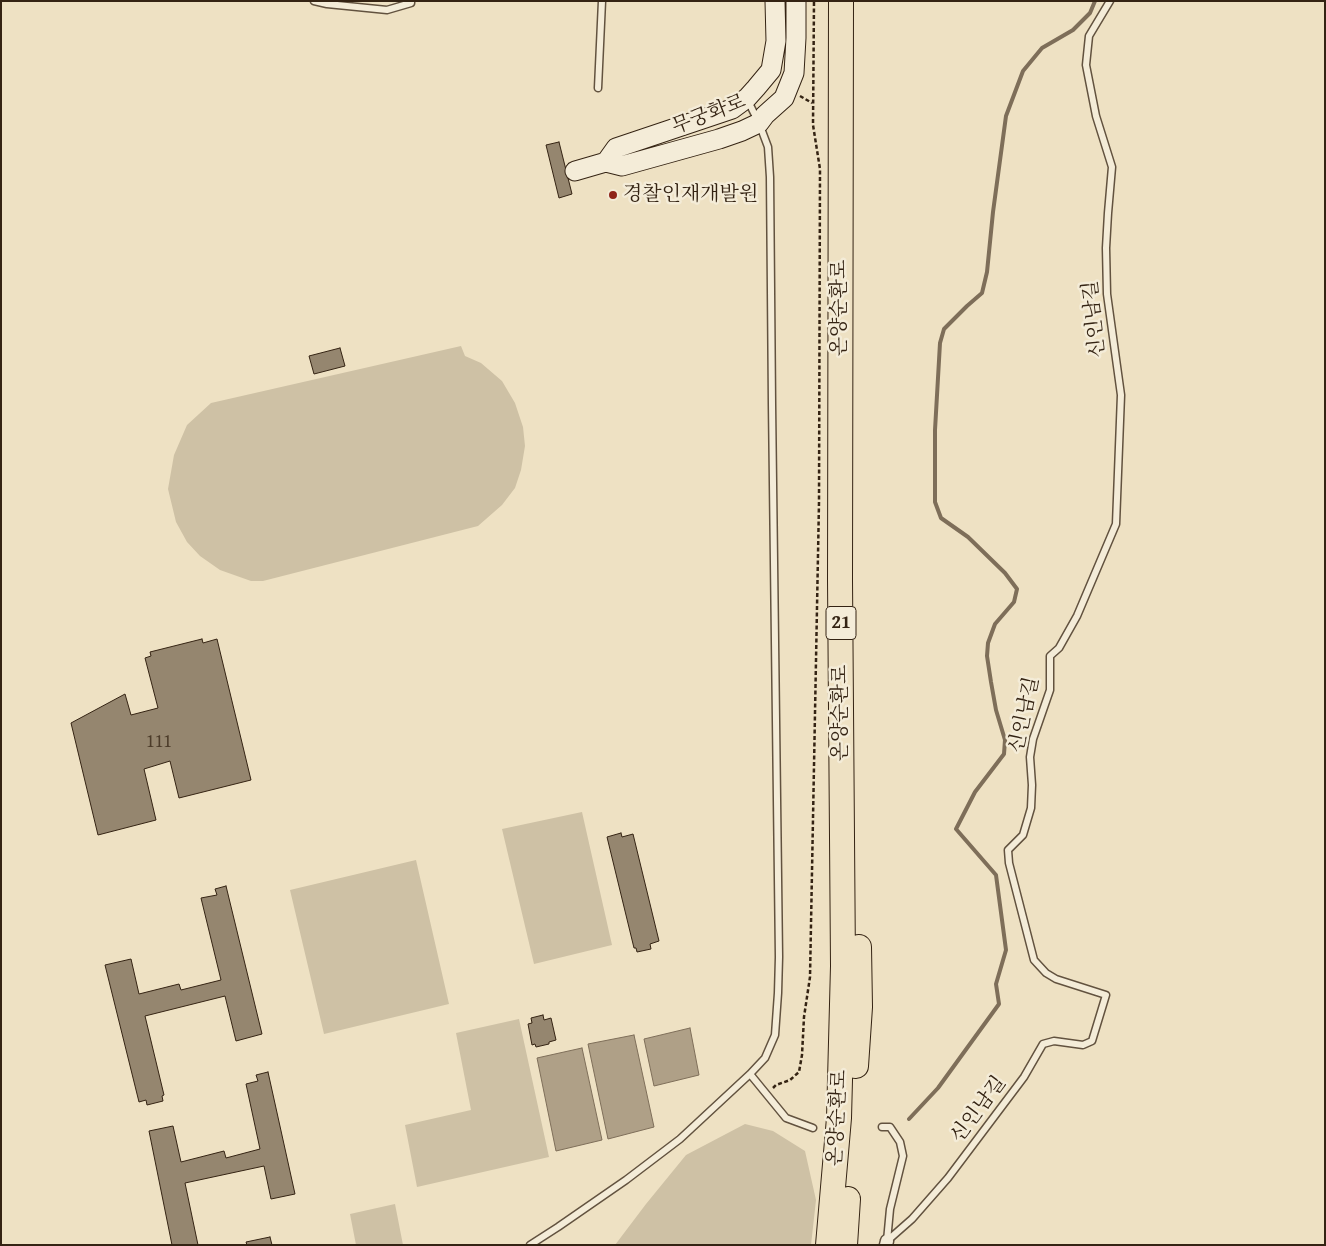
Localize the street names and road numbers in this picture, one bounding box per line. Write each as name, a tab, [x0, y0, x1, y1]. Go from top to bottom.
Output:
street label: 무궁화로	[669, 90, 749, 140]
street label: 온양순환로	[828, 260, 852, 356]
street label: 신인남길	[1079, 279, 1111, 359]
road number: 21	[826, 606, 856, 640]
street label: 온양순환로	[829, 665, 853, 761]
street label: 신인남길	[1005, 675, 1045, 755]
street label: 온양순환로	[823, 1069, 853, 1167]
street label: 신인남길	[946, 1072, 1012, 1148]

